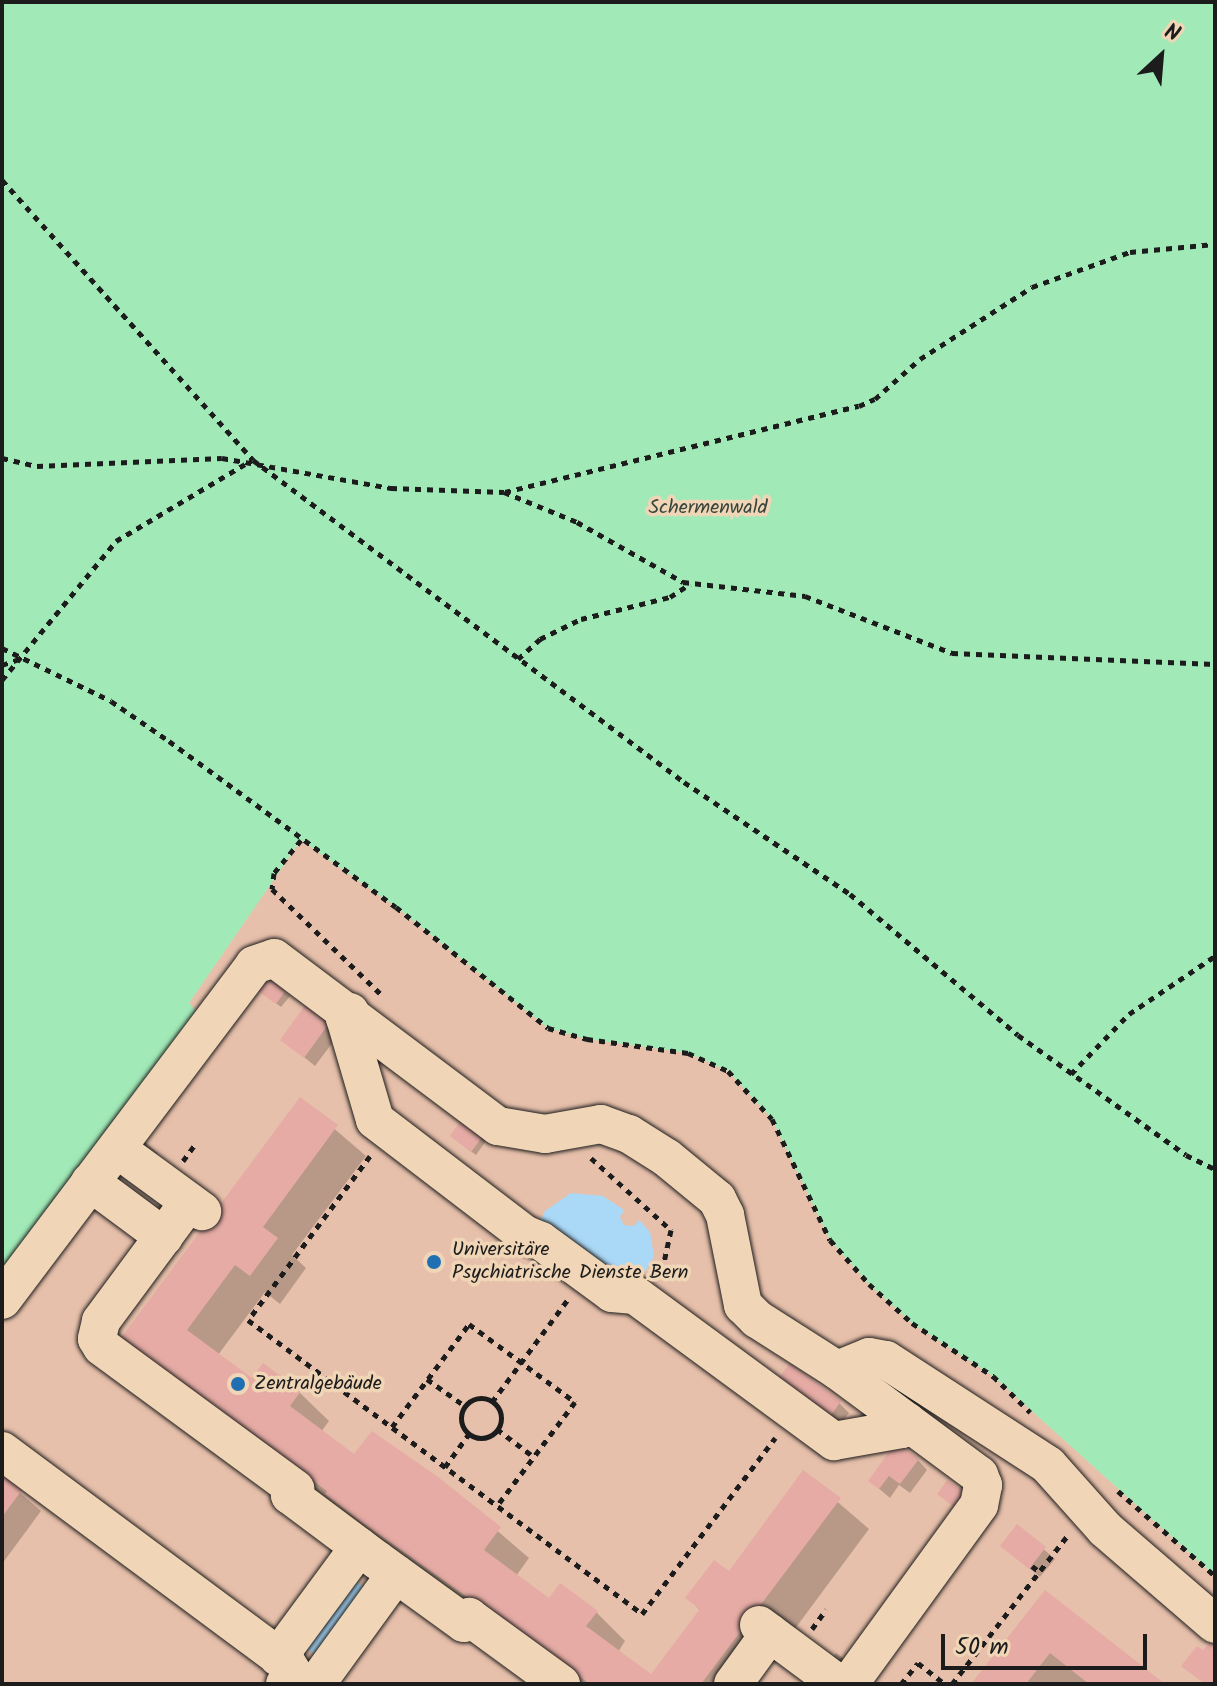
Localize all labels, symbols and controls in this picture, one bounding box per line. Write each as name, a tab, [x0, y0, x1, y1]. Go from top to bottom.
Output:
text: N	[1158, 15, 1186, 53]
north arrow	[1121, 16, 1201, 96]
park label: Schermenwald	[648, 496, 768, 520]
place label: Universitäre Psychiatrische Dienste Bern	[452, 1238, 688, 1285]
marker: Universitäre Psychiatrische Dienste Bern	[423, 1251, 445, 1273]
place label: Zentralgebäude	[254, 1372, 382, 1396]
marker: Zentralgebäude	[229, 1375, 247, 1393]
scale bar	[945, 1618, 1151, 1668]
text: 50 m	[955, 1628, 1009, 1667]

